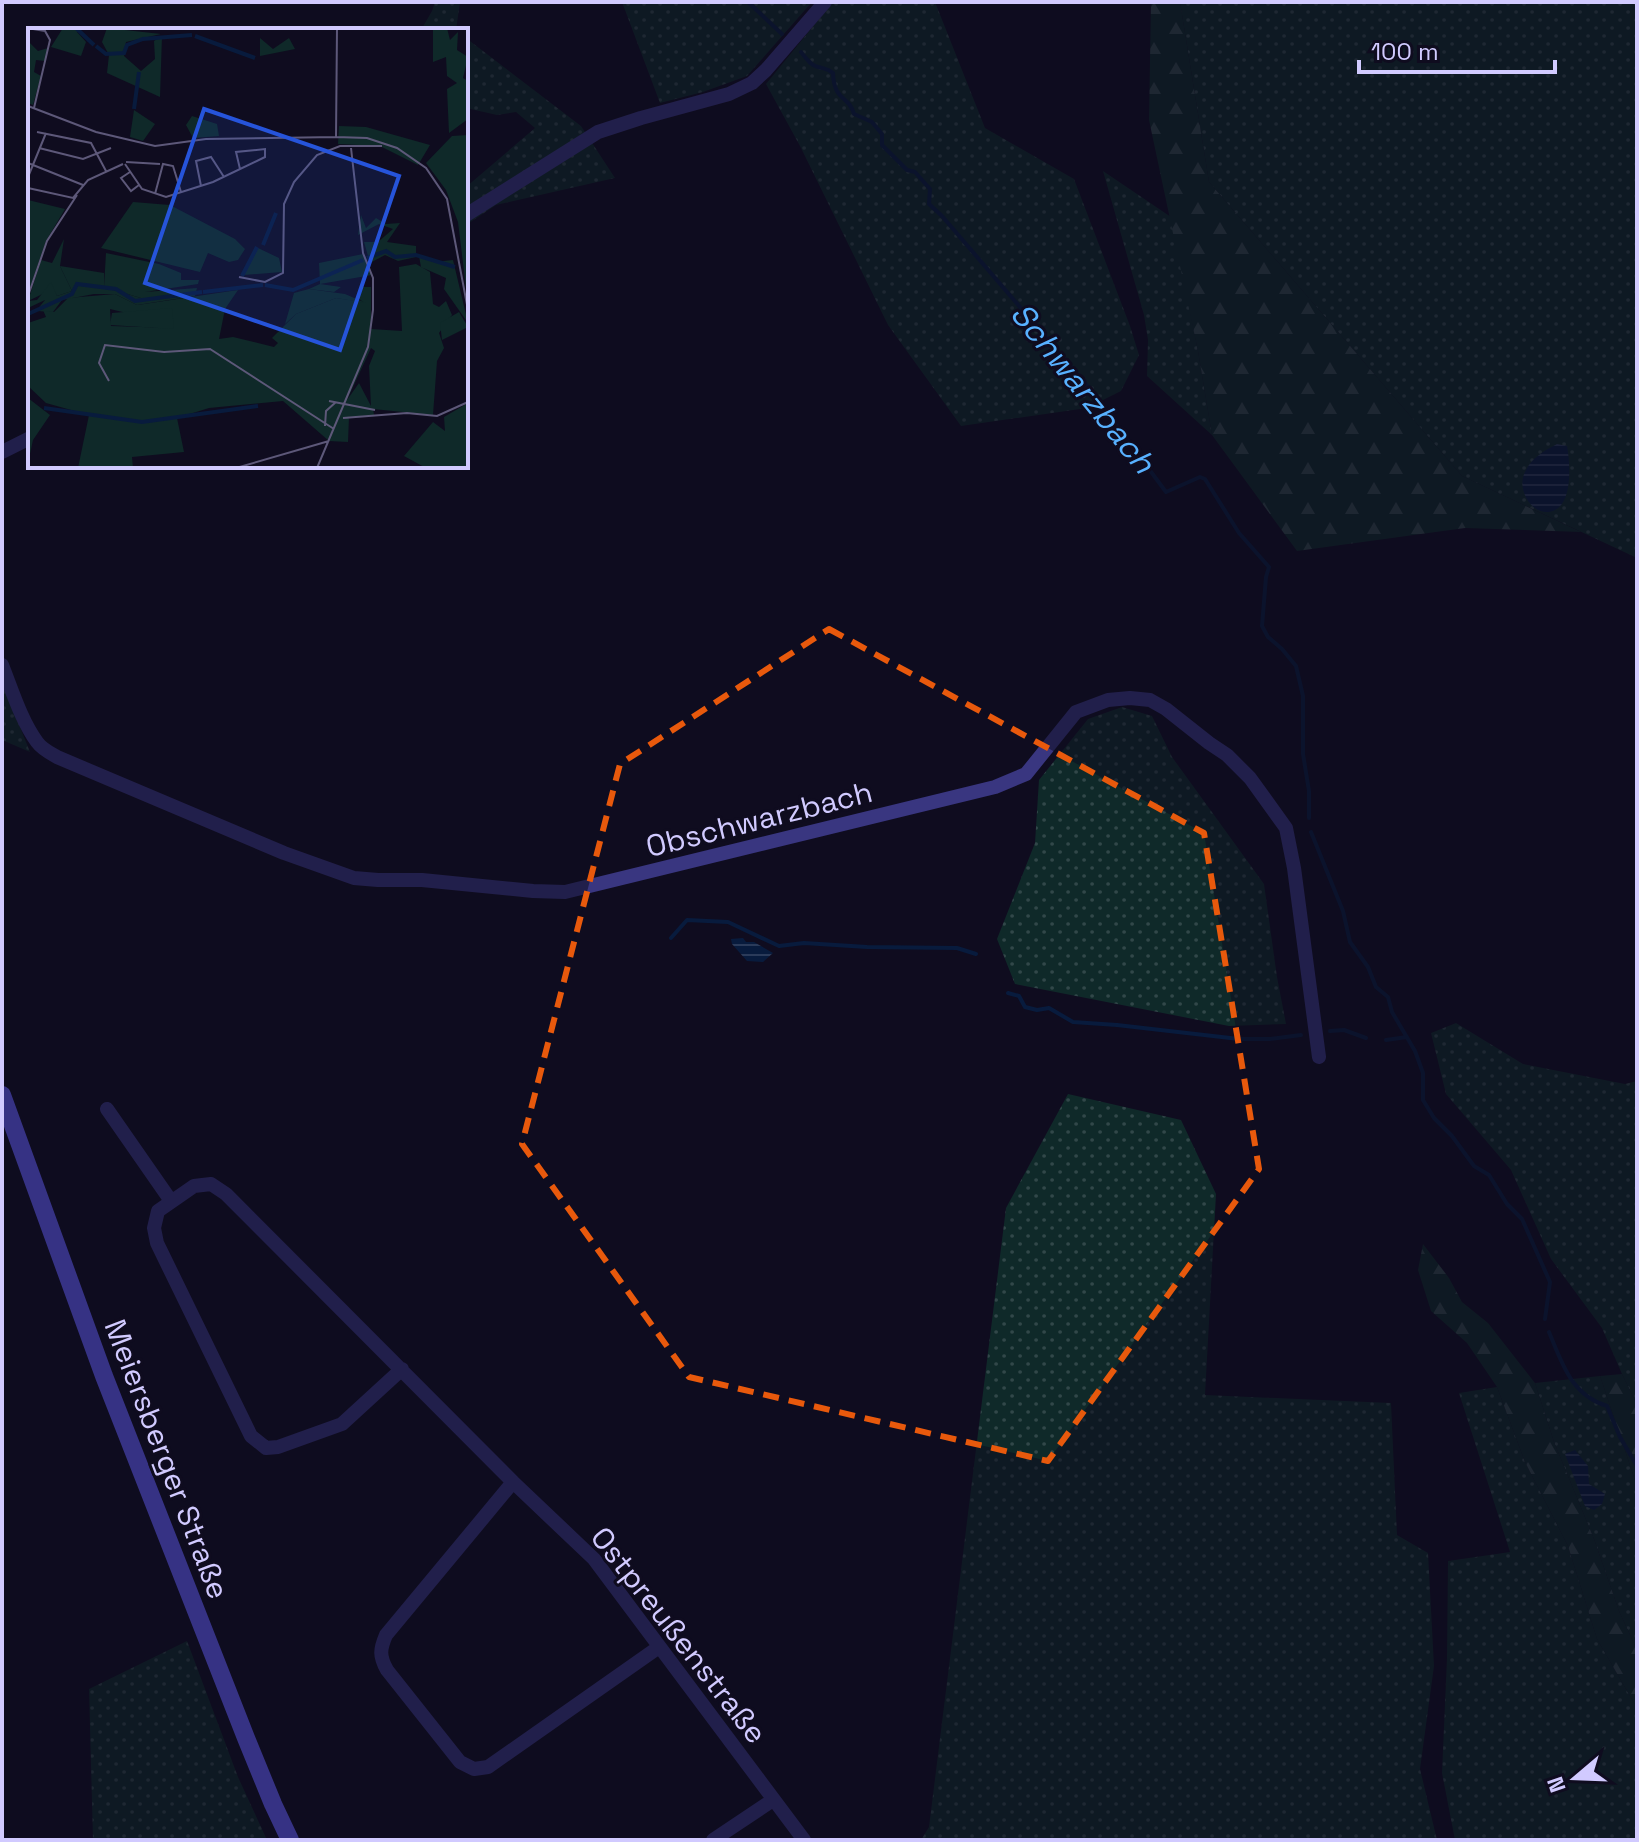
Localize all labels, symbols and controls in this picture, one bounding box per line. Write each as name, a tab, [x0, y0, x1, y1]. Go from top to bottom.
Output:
scale bar	[1359, 24, 1555, 74]
inset map	[28, 28, 468, 468]
text: 100 m	[1371, 36, 1439, 67]
water label: Schwarzbach	[1002, 295, 1165, 482]
street label: Obschwarzbach	[642, 772, 876, 866]
street label: Meiersberger Straße	[96, 1314, 238, 1604]
street label: Ostpreußenstraße	[582, 1519, 776, 1751]
north arrow	[1535, 1738, 1615, 1818]
text: N	[1540, 1773, 1572, 1796]

